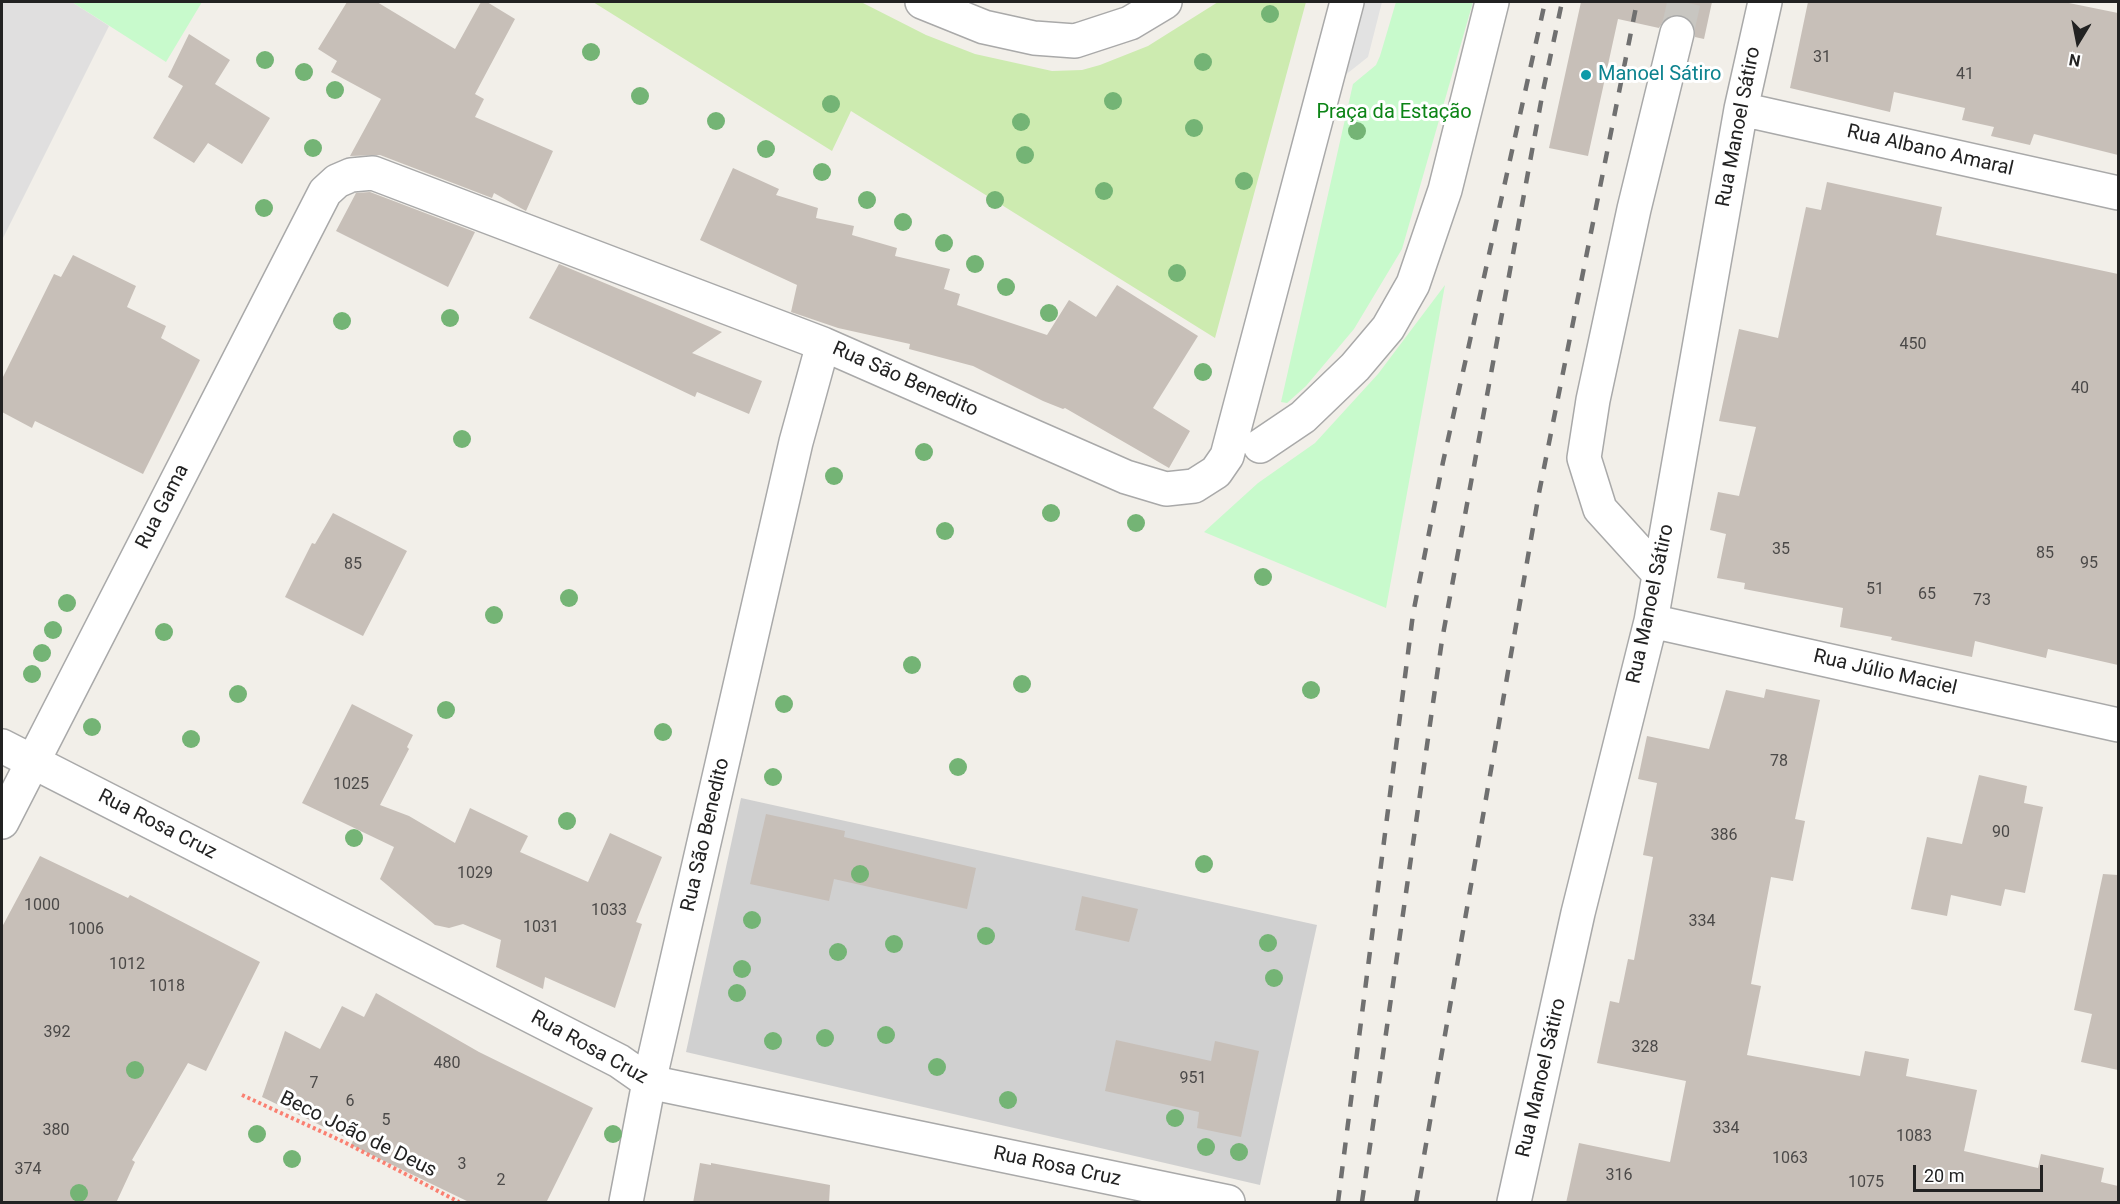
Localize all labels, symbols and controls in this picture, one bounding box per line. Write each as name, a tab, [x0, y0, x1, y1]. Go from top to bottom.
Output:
north arrow	[2048, 12, 2108, 72]
street label: Rua Manoel Sátiro	[1712, 45, 1766, 209]
house number: 31	[1813, 48, 1831, 68]
text: N	[2068, 50, 2082, 71]
place label: Manoel Sátiro	[1598, 63, 1721, 87]
house number: 41	[1956, 65, 1974, 85]
marker: Manoel Sátiro	[1579, 68, 1593, 82]
park label: Praça da Estação	[1316, 101, 1472, 125]
street label: Rua Albano Amaral	[1844, 120, 2016, 182]
house number: 450	[1900, 335, 1926, 355]
street label: Rua São Benedito	[828, 337, 982, 423]
house number: 40	[2071, 379, 2089, 399]
street label: Rua Gama	[131, 461, 195, 553]
street label: Rua Manoel Sátiro	[1622, 522, 1680, 686]
house number: 35	[1772, 540, 1790, 560]
house number: 85	[2036, 544, 2054, 564]
house number: 95	[2080, 554, 2098, 574]
house number: 85	[344, 555, 362, 575]
house number: 51	[1866, 580, 1884, 600]
house number: 65	[1918, 585, 1936, 605]
house number: 73	[1973, 591, 1991, 611]
street label: Rua Júlio Maciel	[1811, 645, 1959, 701]
house number: 78	[1770, 752, 1788, 772]
street label: Rua São Benedito	[677, 756, 735, 914]
house number: 1025	[333, 775, 369, 795]
street label: Rua Rosa Cruz	[94, 785, 220, 865]
house number: 90	[1992, 823, 2010, 843]
house number: 386	[1711, 826, 1737, 846]
house number: 1029	[457, 864, 493, 884]
house number: 1000	[24, 896, 60, 916]
house number: 1033	[591, 901, 627, 921]
house number: 334	[1689, 912, 1715, 932]
house number: 1031	[523, 918, 559, 938]
house number: 1006	[68, 920, 104, 940]
house number: 1012	[109, 955, 145, 975]
house number: 1018	[149, 977, 185, 997]
street label: Rua Manoel Sátiro	[1512, 996, 1572, 1160]
street label: Rua Rosa Cruz	[526, 1006, 652, 1090]
house number: 392	[44, 1023, 70, 1043]
house number: 328	[1632, 1038, 1658, 1058]
house number: 480	[434, 1054, 460, 1074]
house number: 951	[1180, 1069, 1206, 1089]
house number: 7	[310, 1074, 318, 1094]
street label: Beco João de Deus	[276, 1087, 440, 1183]
house number: 6	[346, 1092, 354, 1112]
house number: 5	[382, 1111, 390, 1131]
house number: 334	[1713, 1119, 1739, 1139]
house number: 380	[43, 1121, 69, 1141]
house number: 1083	[1896, 1127, 1932, 1147]
street label: Rua Rosa Cruz	[991, 1142, 1123, 1192]
house number: 1063	[1772, 1149, 1808, 1169]
scale bar	[1916, 1153, 2046, 1191]
house number: 3	[458, 1155, 466, 1175]
house number: 374	[15, 1160, 41, 1180]
text: 20 m	[1924, 1165, 1964, 1186]
house number: 316	[1606, 1166, 1632, 1186]
house number: 2	[497, 1171, 505, 1191]
house number: 1075	[1848, 1173, 1884, 1193]

